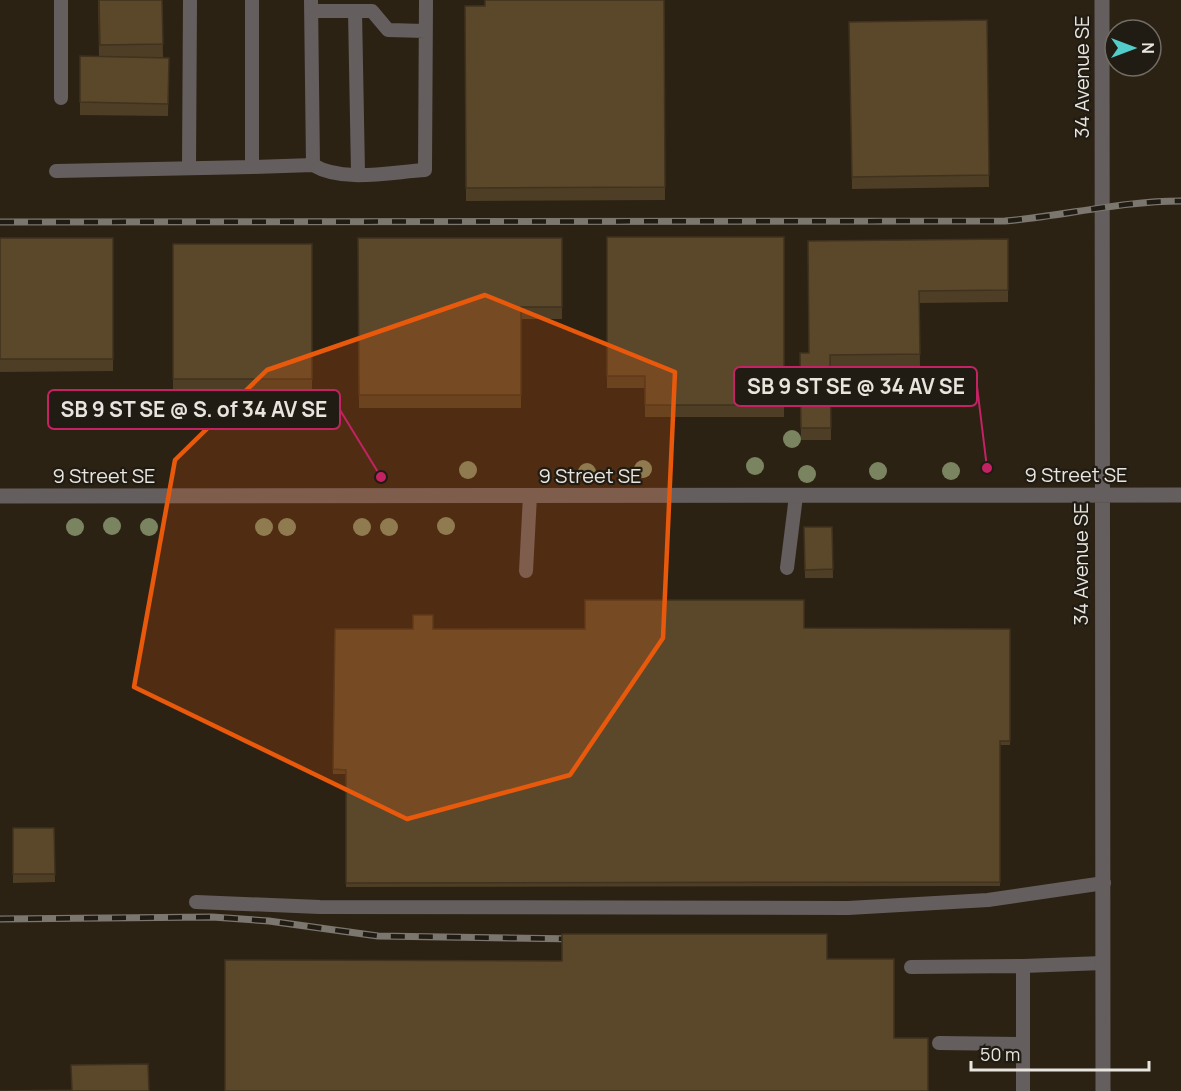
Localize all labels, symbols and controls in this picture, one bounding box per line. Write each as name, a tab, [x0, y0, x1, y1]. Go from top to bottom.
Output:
street label: 34 Avenue SE	[1068, 15, 1095, 139]
north arrow	[1103, 18, 1163, 78]
text: N	[1137, 42, 1159, 54]
callout: SB 9 ST SE @ 34 AV SE	[734, 367, 977, 406]
text: SB 9 ST SE @ 34 AV SE	[747, 372, 965, 400]
callout: SB 9 ST SE @ S. of 34 AV SE	[48, 390, 340, 429]
text: SB 9 ST SE @ S. of 34 AV SE	[61, 395, 327, 423]
street label: 9 Street SE	[1025, 461, 1127, 488]
street label: 9 Street SE	[53, 462, 155, 489]
street label: 9 Street SE	[539, 462, 641, 489]
street label: 34 Avenue SE	[1067, 502, 1094, 626]
scale bar	[971, 1034, 1150, 1072]
text: 50 m	[980, 1042, 1020, 1066]

